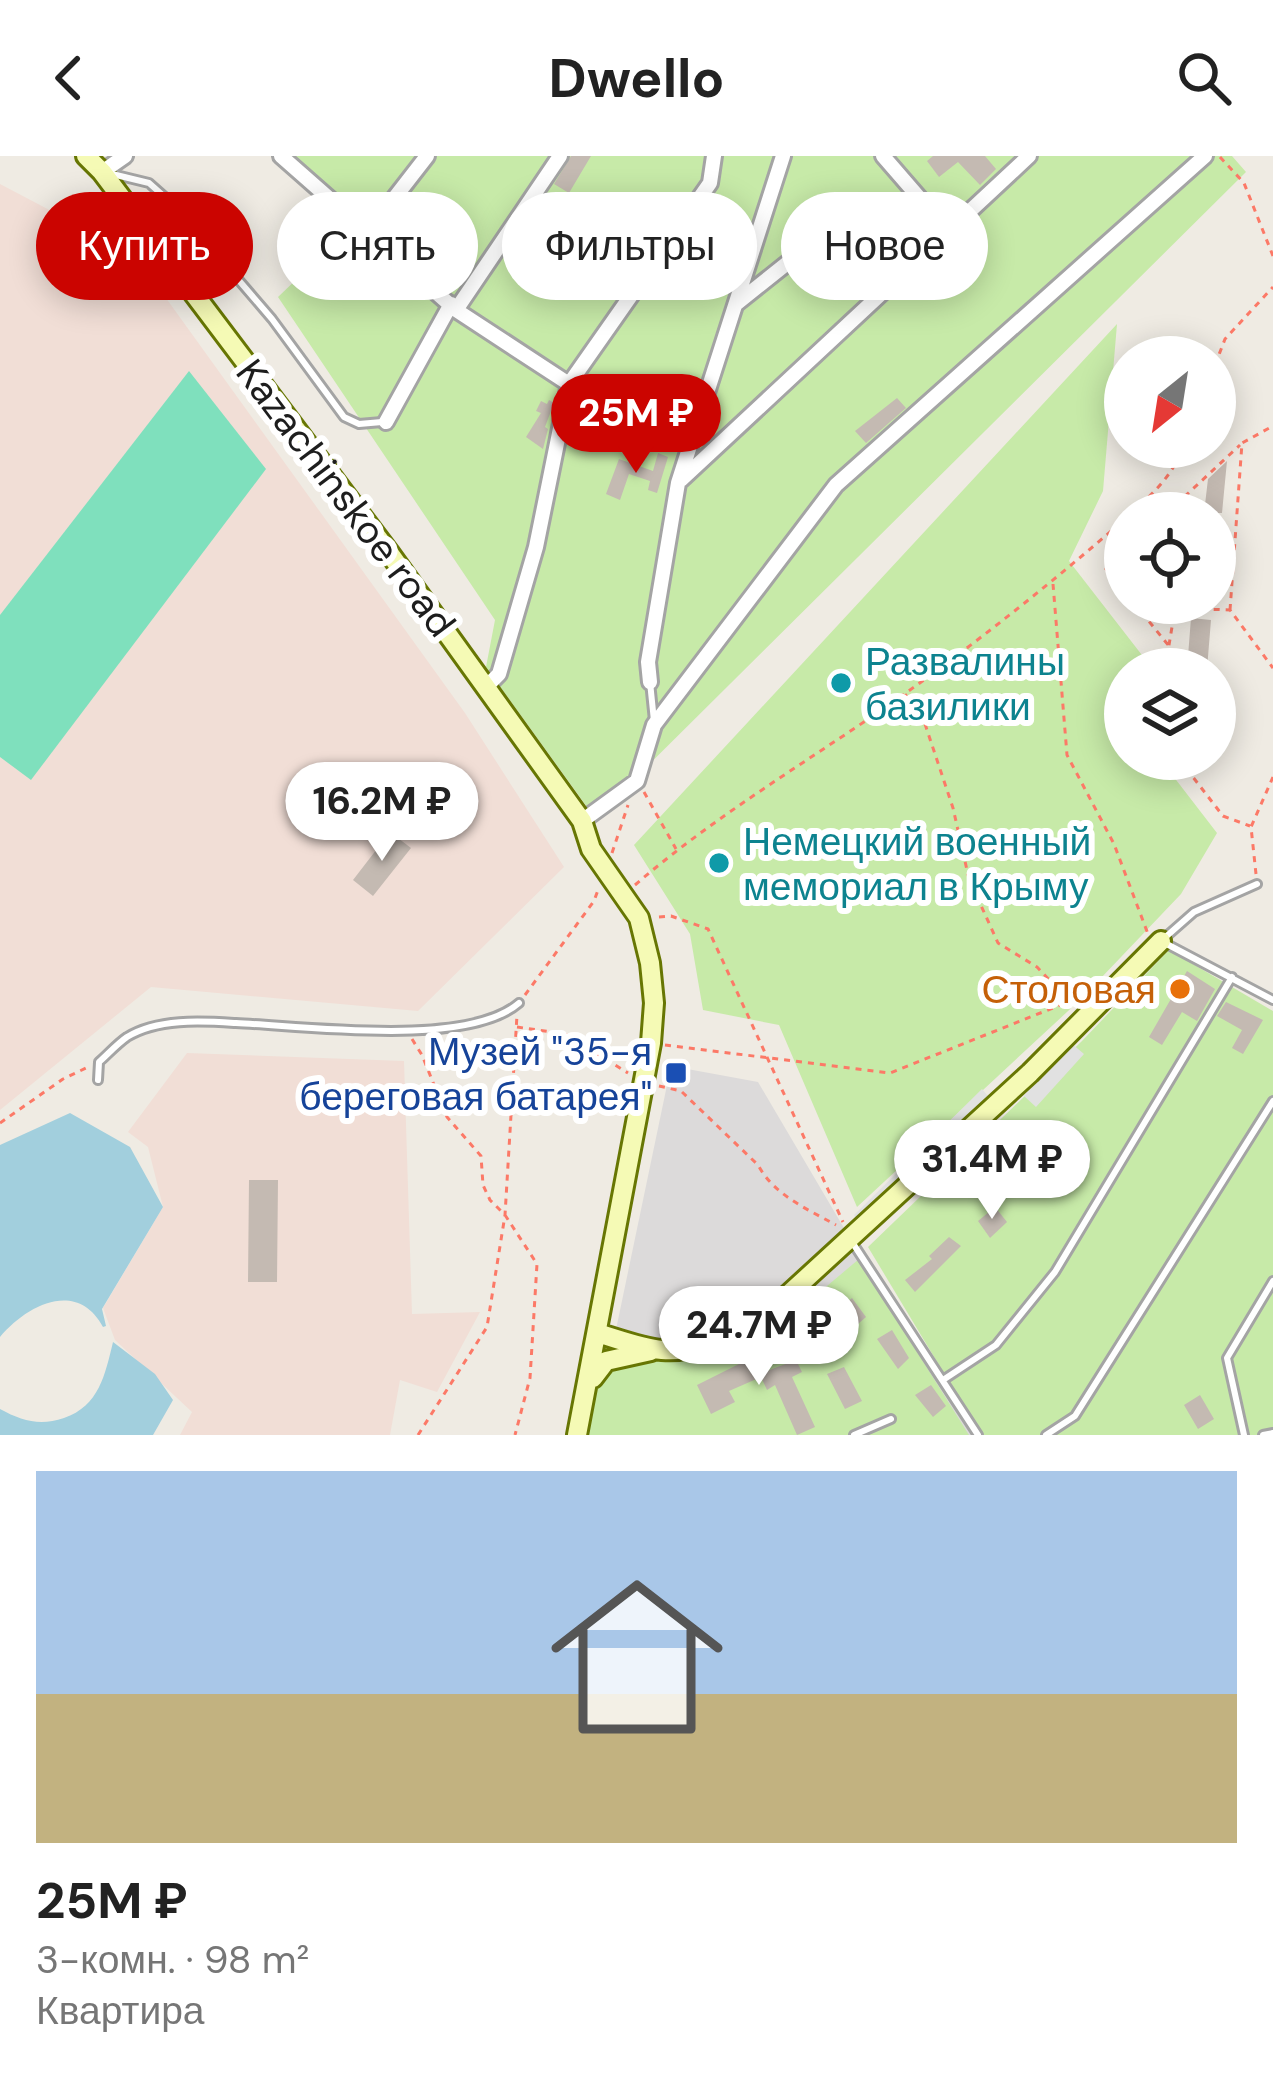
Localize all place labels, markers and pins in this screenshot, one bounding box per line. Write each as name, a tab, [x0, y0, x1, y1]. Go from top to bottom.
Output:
pin: 25M ₽	[552, 374, 720, 476]
place label: Развалины базилики	[865, 636, 1065, 732]
marker: Развалины базилики	[828, 670, 854, 696]
pin: 16.2M ₽	[271, 762, 493, 864]
place label: Немецкий военный мемориал в Крыму	[743, 816, 1091, 912]
marker: Немецкий военный мемориал в Крыму	[706, 850, 732, 876]
place label: Столовая	[982, 964, 1156, 1015]
marker: Столовая	[1167, 976, 1193, 1002]
place label: Музей "35-я береговая батарея"	[299, 1026, 652, 1122]
marker: Музей "35-я береговая батарея"	[663, 1060, 689, 1086]
pin: 31.4M ₽	[881, 1120, 1103, 1222]
pin: 24.7M ₽	[648, 1286, 870, 1388]

